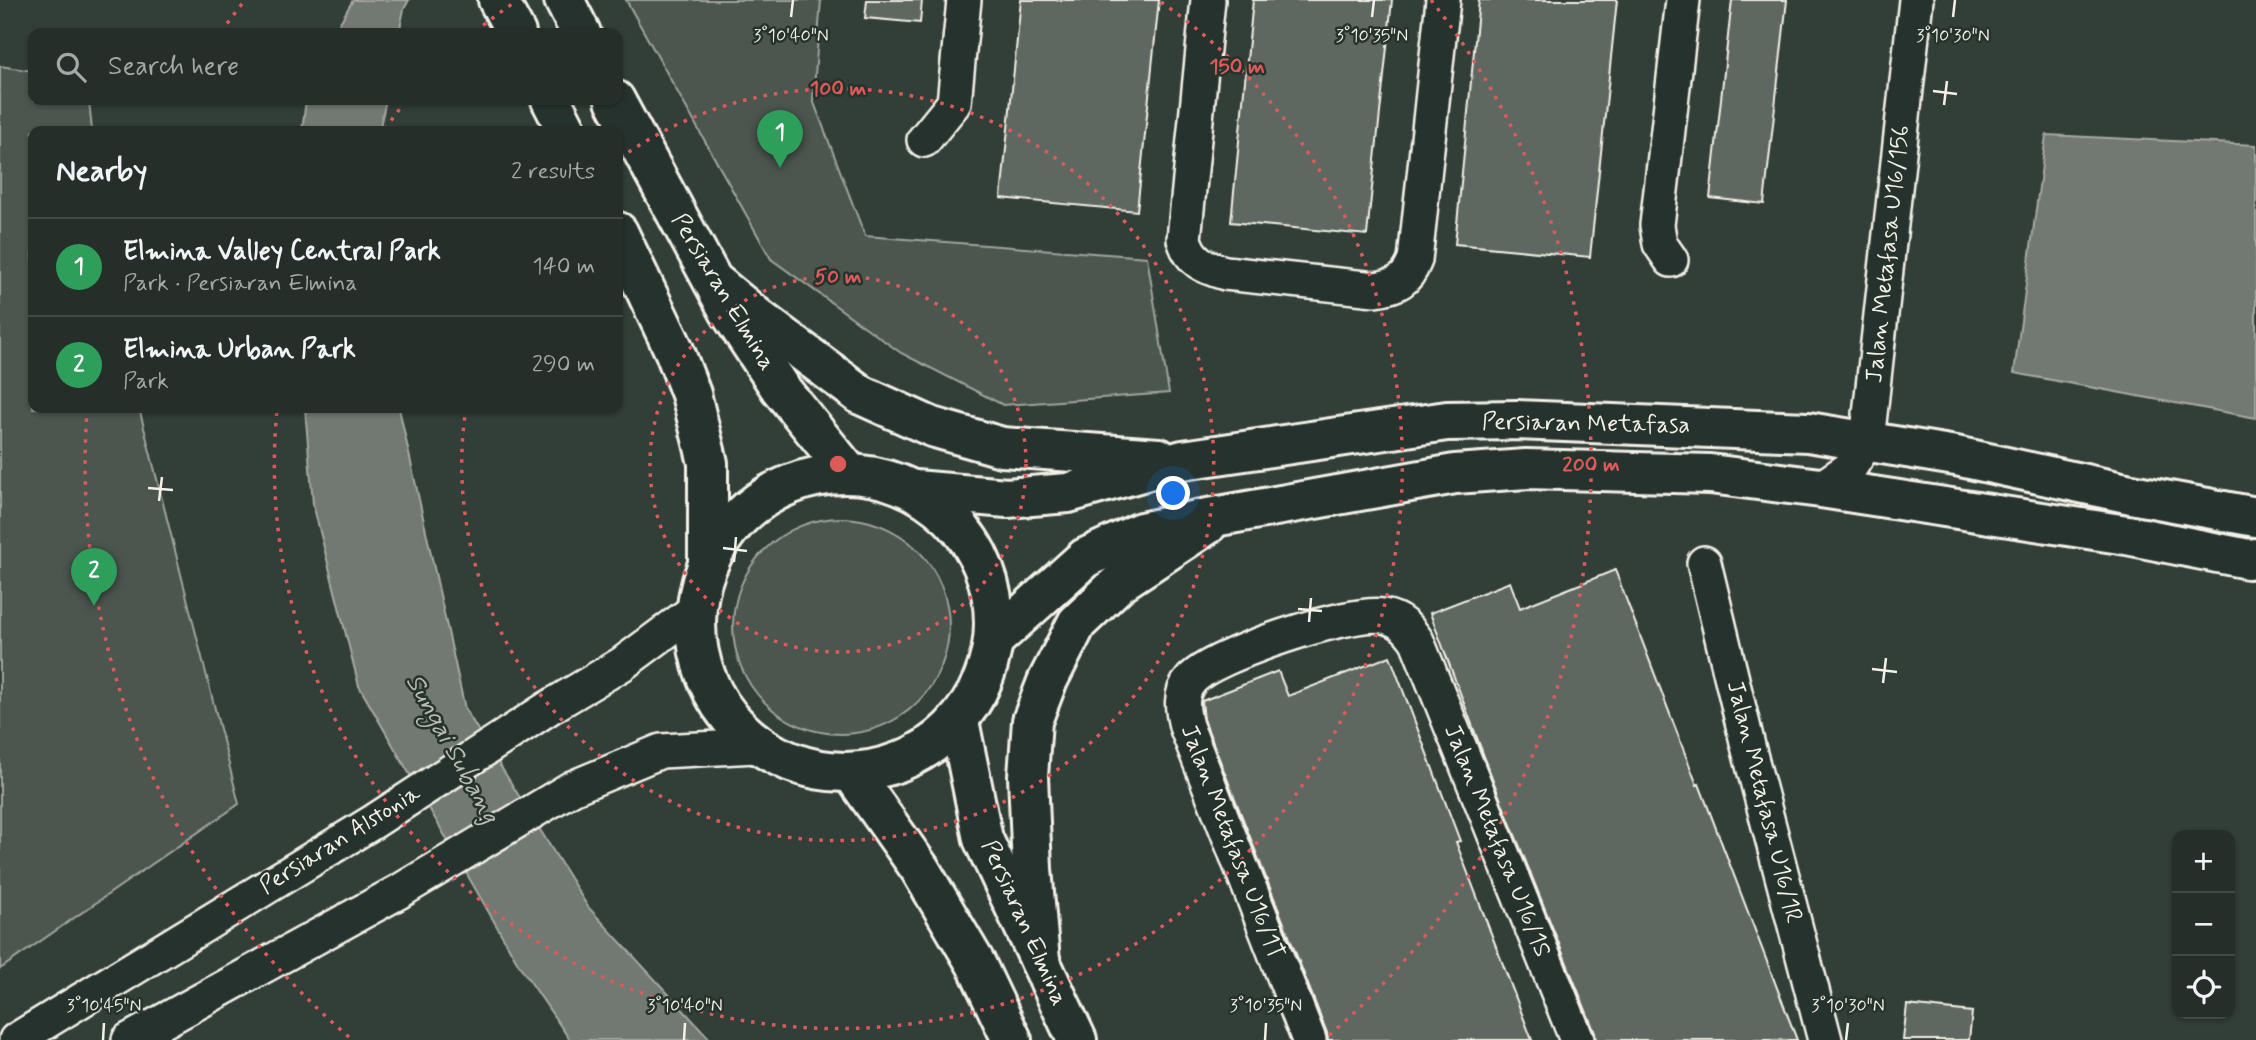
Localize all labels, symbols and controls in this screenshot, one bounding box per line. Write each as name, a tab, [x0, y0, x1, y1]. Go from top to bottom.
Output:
text: 3°10'40"N	[753, 24, 829, 48]
text: 3°10'35"N	[1336, 24, 1408, 48]
text: 3°10'30"N	[1916, 24, 1990, 48]
search box	[28, 28, 623, 105]
icon: search	[52, 48, 90, 86]
text: Search here	[108, 50, 239, 84]
text: 150 m	[1209, 53, 1265, 81]
text: 100 m	[810, 75, 866, 103]
pin: 1	[757, 110, 803, 168]
street label: Jalan Metafasa U16/156	[1859, 124, 1917, 384]
text: Nearby	[56, 152, 147, 191]
text: 2 results	[511, 157, 595, 187]
street label: Persiaran Elmina	[664, 208, 782, 376]
text: Elmina Valley Central Park	[123, 235, 441, 269]
text: 1	[74, 252, 84, 282]
text: 140 m	[532, 252, 595, 282]
text: 50 m	[815, 263, 862, 291]
text: Park · Persiaran Elmina	[123, 269, 357, 299]
text: Elmina Urban Park	[123, 333, 356, 367]
text: 2	[73, 350, 85, 380]
text: 290 m	[532, 350, 595, 380]
text: Park	[123, 367, 169, 397]
street label: Persiaran Metafasa	[1482, 407, 1690, 441]
text: 200 m	[1562, 451, 1620, 479]
centre of rings	[826, 452, 850, 476]
your location	[1156, 476, 1190, 510]
pin: 2	[71, 548, 117, 606]
water label: Sungai Subang	[395, 668, 507, 831]
street label: Jalan Metafasa U16/1R	[1719, 677, 1809, 927]
street label: Jalan Metafasa U16/1T	[1173, 720, 1291, 964]
street label: Jalan Metafasa U16/1S	[1436, 720, 1558, 962]
street label: Persiaran Alstonia	[254, 778, 427, 902]
map controls	[2172, 830, 2235, 1019]
button: +	[2172, 830, 2235, 893]
street label: Persiaran Elmina	[974, 835, 1074, 1011]
button: −	[2172, 893, 2235, 956]
button: locate	[2172, 956, 2235, 1019]
text: 3°10'45"N	[67, 994, 142, 1018]
text: 3°10'40"N	[647, 994, 723, 1018]
text: 3°10'35"N	[1230, 994, 1302, 1018]
text: 3°10'30"N	[1811, 994, 1885, 1018]

